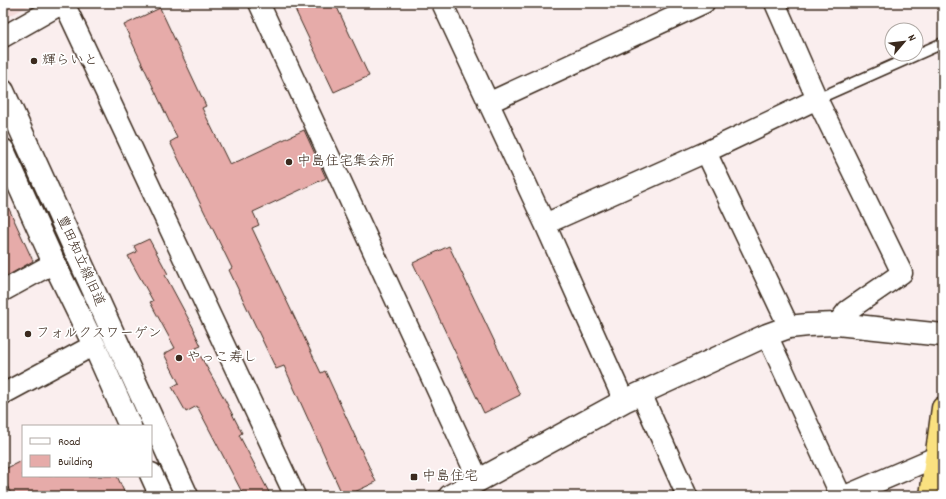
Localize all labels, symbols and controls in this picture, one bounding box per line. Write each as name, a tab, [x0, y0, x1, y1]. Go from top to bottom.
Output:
north arrow	[884, 22, 924, 62]
text: N	[903, 32, 920, 45]
place label: 輝らいと	[42, 51, 98, 71]
marker: 輝らいと	[29, 56, 39, 66]
place label: 中島住宅集会所	[297, 152, 395, 172]
marker: 中島住宅集会所	[284, 157, 294, 167]
street label: 豊田知立線旧道	[51, 212, 109, 310]
place label: フォルクスワーゲン	[36, 324, 162, 344]
marker: フォルクスワーゲン	[23, 329, 33, 339]
place label: やっこ寿し	[187, 348, 257, 368]
marker: やっこ寿し	[174, 353, 184, 363]
legend	[22, 425, 152, 477]
text: Road	[58, 434, 80, 451]
text: Building	[58, 454, 93, 471]
place label: 中島住宅	[422, 467, 478, 487]
marker: 中島住宅	[409, 472, 419, 482]

